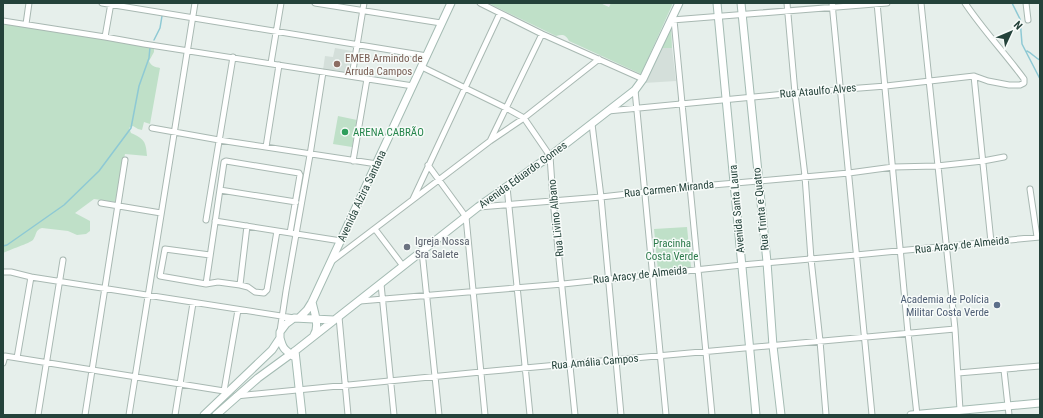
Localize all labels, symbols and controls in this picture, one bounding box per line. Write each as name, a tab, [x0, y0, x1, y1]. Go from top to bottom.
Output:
north arrow	[991, 12, 1031, 52]
text: N	[1011, 18, 1025, 33]
place label: EMEB Armindo de Arruda Campos	[345, 52, 423, 78]
marker: EMEB Armindo de Arruda Campos	[332, 59, 342, 69]
street label: Rua Ataulfo Alves	[779, 81, 857, 101]
place label: ARENA CABRÃO	[353, 126, 424, 139]
marker: ARENA CABRÃO	[340, 127, 350, 137]
street label: Avenida Eduardo Gomes	[476, 139, 570, 211]
street label: Avenida Alzira Santana	[335, 148, 389, 244]
street label: Avenida Santa Laura	[727, 164, 747, 254]
street label: Rua Trinta e Quatro	[750, 166, 772, 251]
street label: Rua Livino Albano	[545, 178, 567, 257]
street label: Rua Carmen Miranda	[623, 178, 715, 200]
street label: Rua Aracy de Almeida	[914, 234, 1010, 256]
place label: Igreja Nossa Sra Salete	[415, 235, 469, 261]
park label: Pracinha Costa Verde	[646, 237, 698, 263]
marker: Igreja Nossa Sra Salete	[402, 242, 412, 252]
street label: Rua Aracy de Almeida	[592, 264, 688, 286]
place label: Academia de Polícia Militar Costa Verde	[900, 293, 989, 319]
marker: Academia de Polícia Militar Costa Verde	[992, 300, 1002, 310]
street label: Rua Amália Campos	[551, 352, 639, 372]

